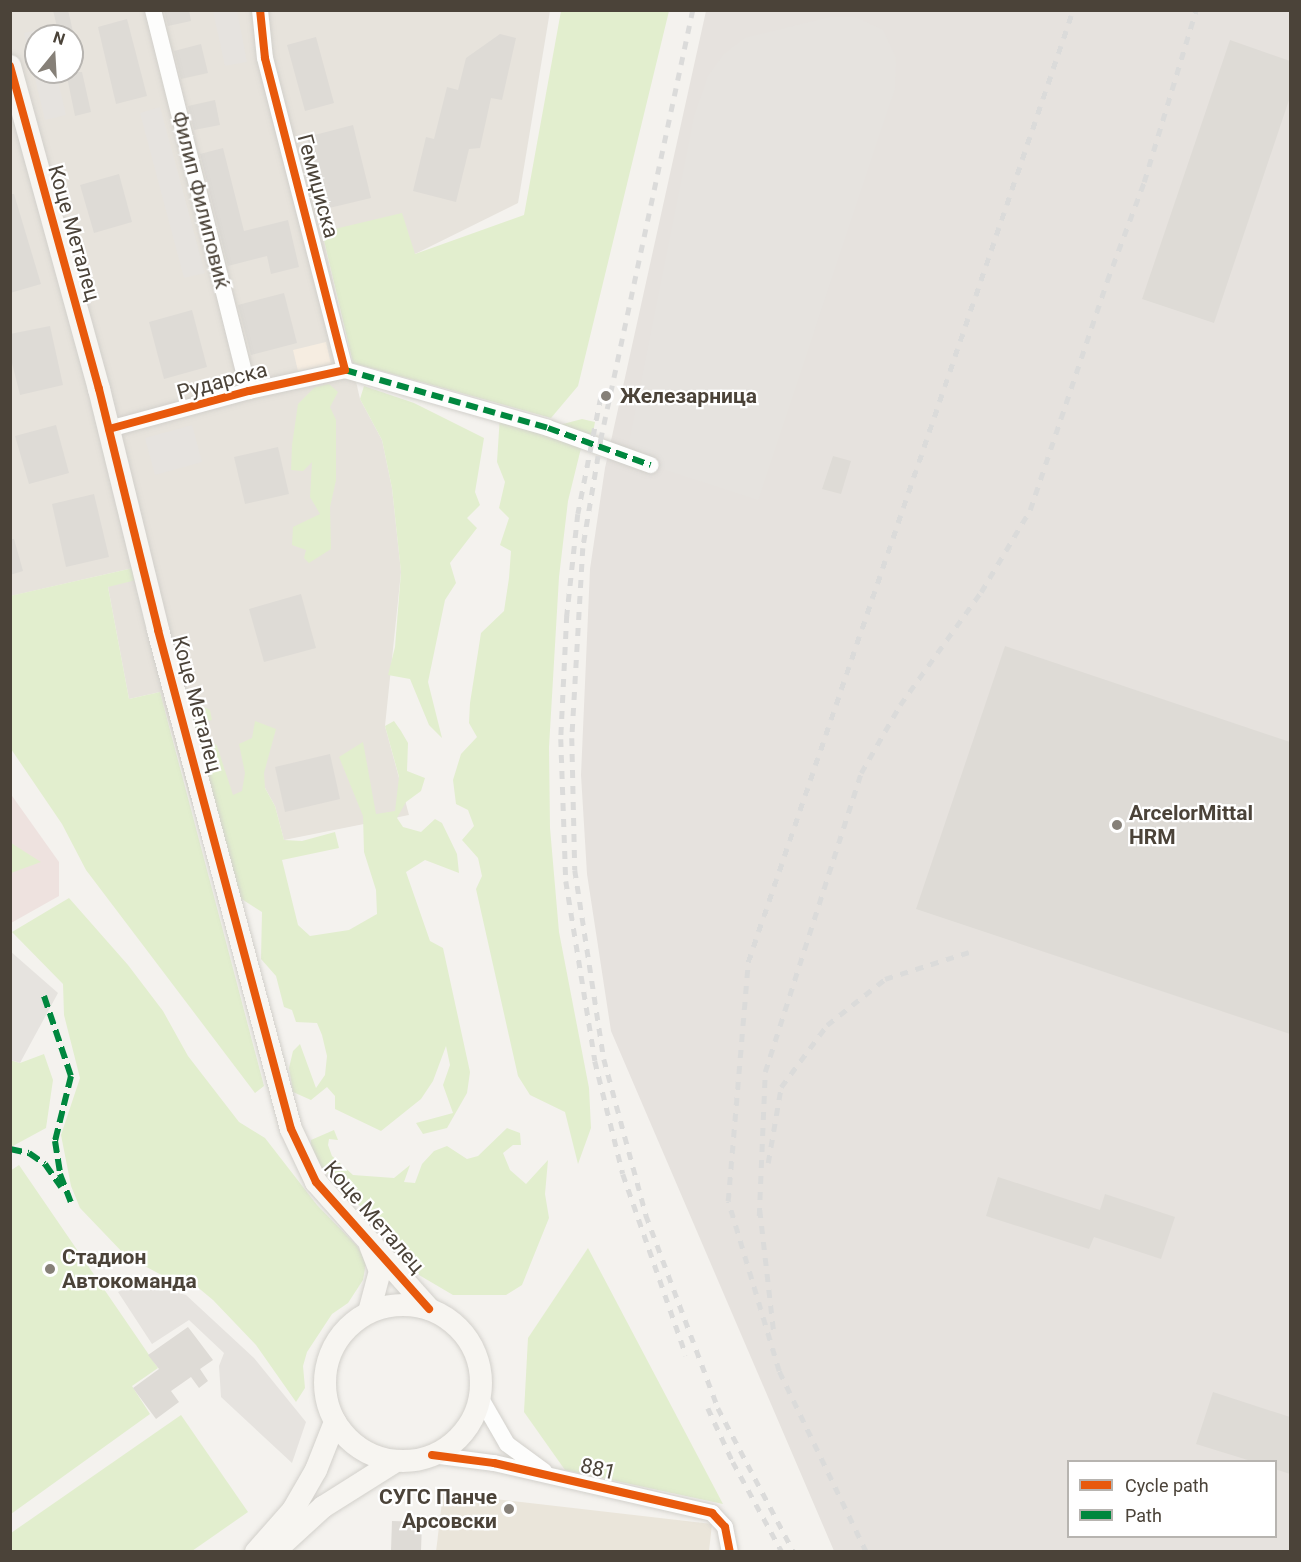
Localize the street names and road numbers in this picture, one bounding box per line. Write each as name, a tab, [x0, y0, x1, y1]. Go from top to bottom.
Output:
street label: Филип Филиповиќ	[167, 109, 235, 291]
street label: Гемиџиска	[292, 131, 344, 241]
street label: Коце Металец	[43, 162, 105, 304]
street label: Рударска	[174, 357, 270, 405]
street label: Коце Металец	[167, 633, 227, 775]
street label: Коце Металец	[318, 1156, 430, 1278]
street label: 881	[578, 1453, 618, 1485]

